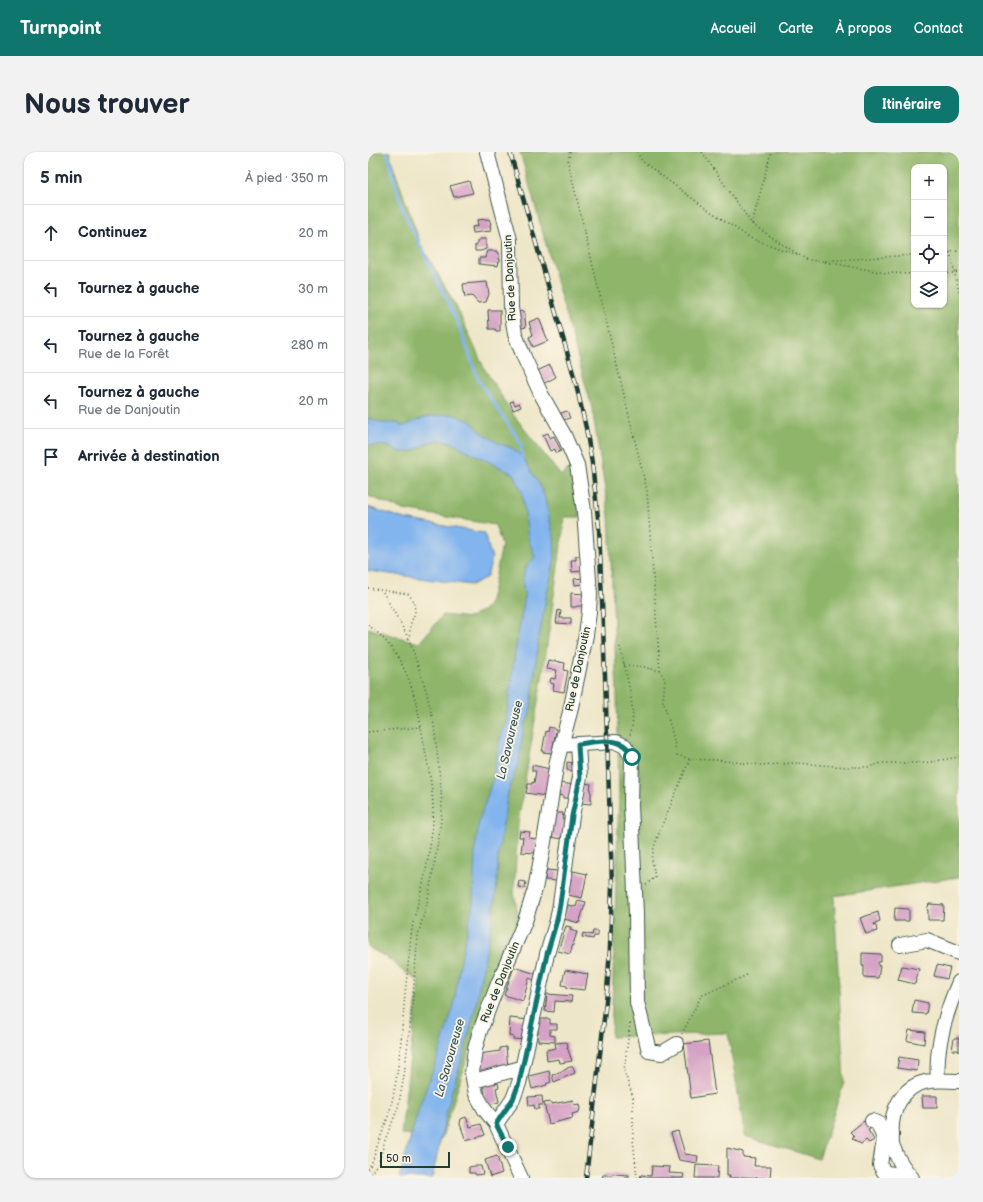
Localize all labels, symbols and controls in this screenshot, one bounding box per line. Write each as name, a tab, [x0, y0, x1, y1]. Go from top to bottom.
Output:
text: Turnpoint	[20, 17, 101, 40]
text: Accueil	[710, 20, 756, 37]
text: Carte	[778, 20, 813, 37]
text: À propos	[835, 20, 892, 37]
text: Contact	[914, 20, 963, 37]
button: Itinéraire	[864, 86, 959, 123]
text: Nous trouver	[24, 88, 190, 121]
map controls	[911, 164, 947, 308]
button: +	[911, 164, 947, 200]
text: 5 min	[40, 168, 83, 188]
text: À pied · 350 m	[245, 170, 328, 186]
button: −	[911, 200, 947, 236]
icon: ahead	[40, 222, 62, 244]
text: Continuez	[78, 223, 147, 242]
text: 20 m	[298, 225, 328, 241]
street label: Rue de Danjoutin	[501, 234, 519, 322]
button: locate	[911, 236, 947, 272]
button: layers	[911, 272, 947, 308]
icon: left	[40, 278, 62, 300]
text: Tournez à gauche	[78, 279, 199, 298]
text: 30 m	[298, 281, 328, 297]
text: Tournez à gauche	[78, 327, 199, 346]
icon: left	[40, 334, 62, 356]
text: 280 m	[291, 337, 328, 353]
text: Rue de la Forêt	[78, 346, 169, 362]
text: Tournez à gauche	[78, 383, 199, 402]
icon: left	[40, 390, 62, 412]
text: 20 m	[298, 393, 328, 409]
text: Rue de Danjoutin	[78, 402, 180, 418]
icon: arrive	[40, 446, 62, 468]
text: Arrivée à destination	[78, 447, 220, 466]
street label: Rue de Danjoutin	[563, 625, 593, 713]
water label: La Savoureuse	[494, 699, 526, 781]
route start	[623, 748, 641, 766]
street label: Rue de Danjoutin	[478, 939, 522, 1025]
water label: La Savoureuse	[432, 1017, 468, 1099]
route end	[499, 1138, 517, 1156]
scale bar	[380, 1150, 450, 1169]
text: 50 m	[386, 1152, 411, 1165]

